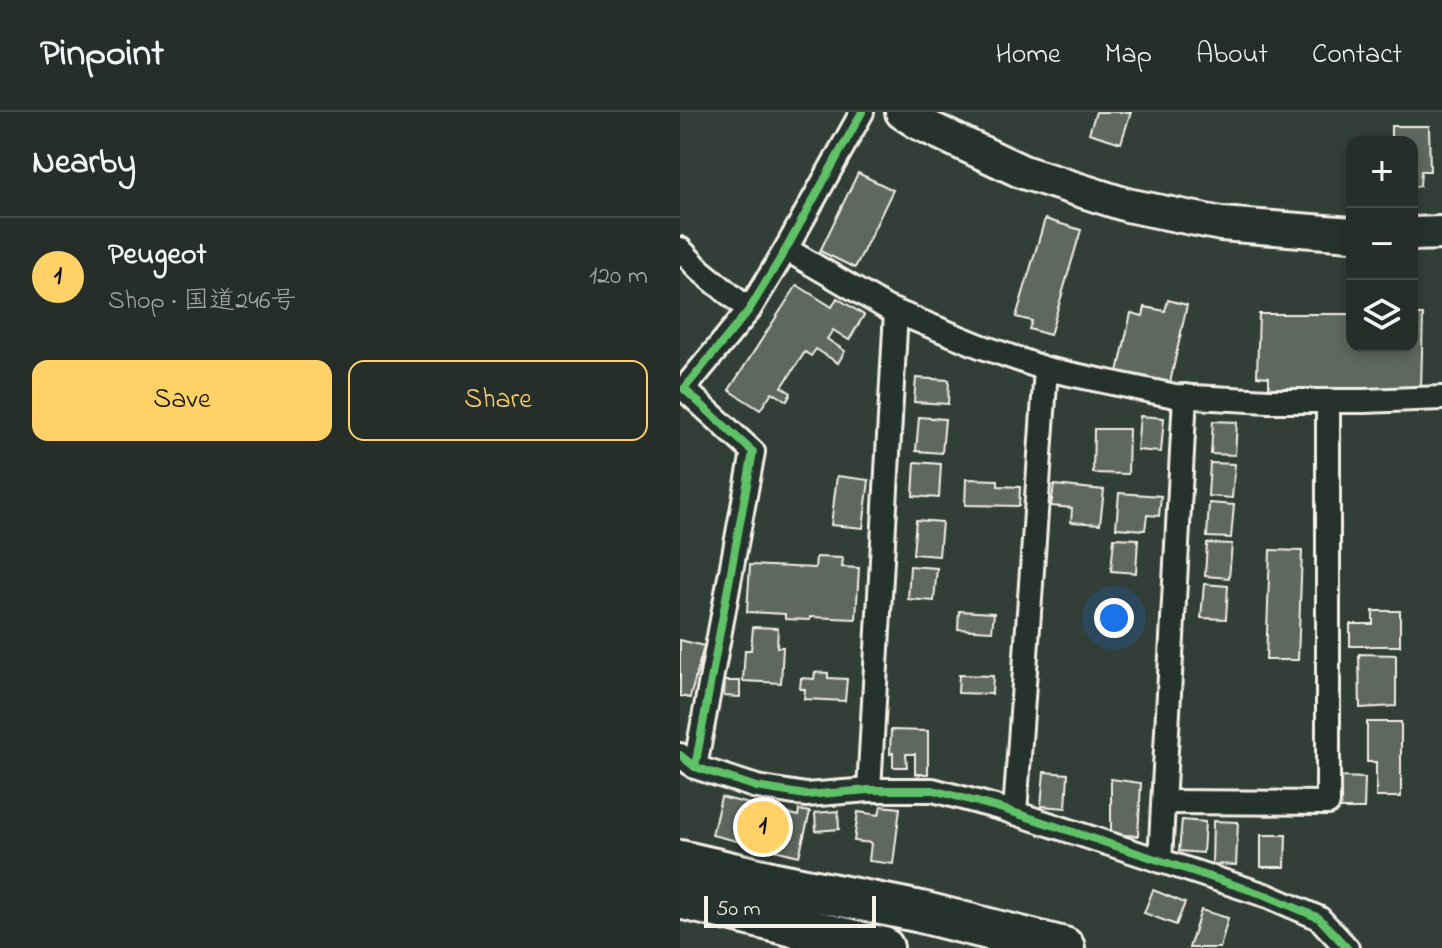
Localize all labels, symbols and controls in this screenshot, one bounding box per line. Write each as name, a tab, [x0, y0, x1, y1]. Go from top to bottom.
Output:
text: Pinpoint	[40, 27, 164, 83]
text: Home	[995, 35, 1061, 76]
text: Map	[1105, 35, 1152, 76]
text: About	[1196, 35, 1268, 76]
text: Contact	[1312, 35, 1402, 76]
map controls	[1346, 136, 1418, 352]
button: +	[1346, 136, 1418, 208]
text: Nearby	[32, 139, 136, 189]
button: −	[1346, 208, 1418, 280]
text: Peugeot	[108, 234, 207, 278]
text: 1	[54, 258, 62, 296]
text: 120 m	[589, 258, 648, 296]
button: layers	[1346, 280, 1418, 352]
text: Shop · 国道246号	[108, 283, 296, 321]
button: Save	[32, 360, 332, 441]
button: Share	[348, 360, 648, 441]
your location	[1094, 598, 1134, 638]
pin: 1	[737, 797, 789, 857]
scale bar	[704, 892, 876, 928]
text: 50 m	[716, 894, 761, 926]

